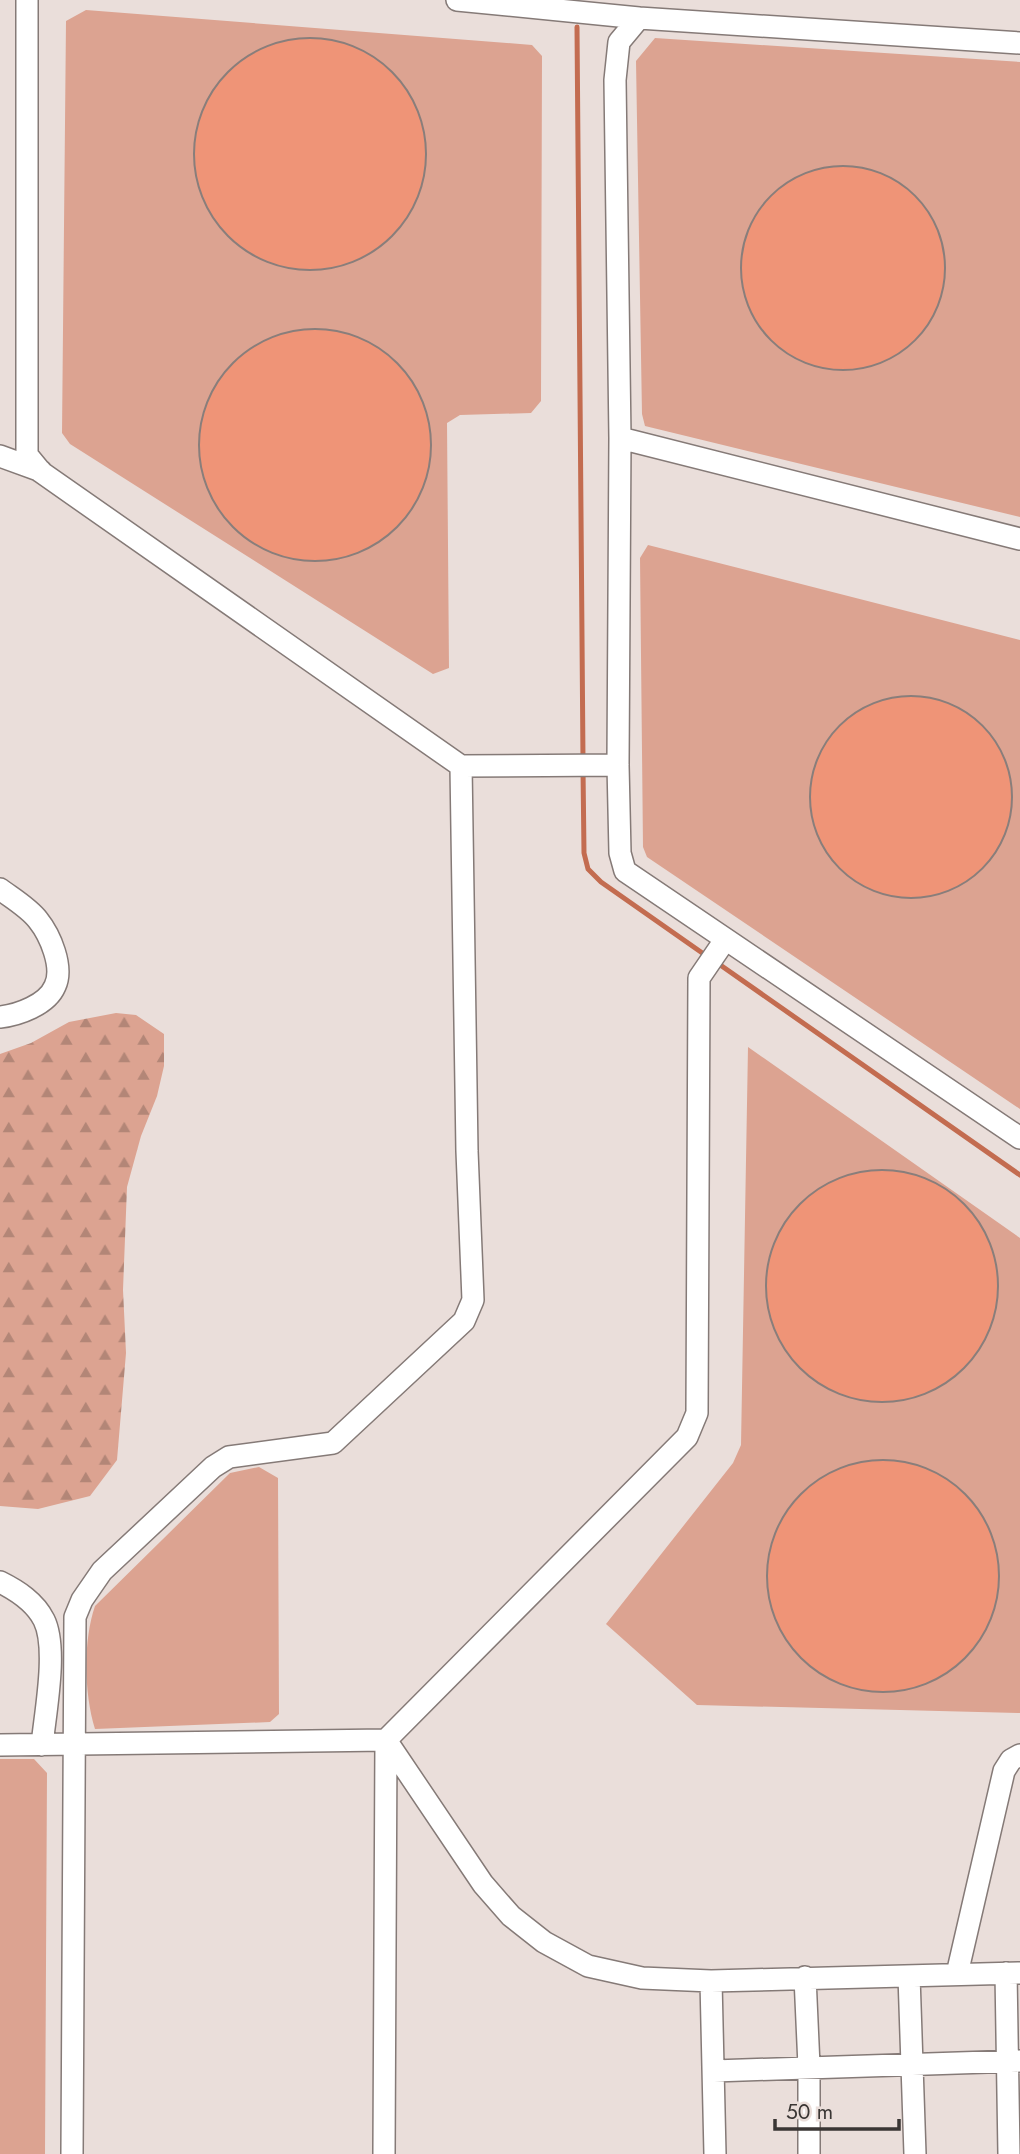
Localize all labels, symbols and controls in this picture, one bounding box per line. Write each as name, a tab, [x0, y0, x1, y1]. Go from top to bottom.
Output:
scale bar	[775, 2088, 899, 2132]
text: 50 m	[786, 2097, 833, 2127]

